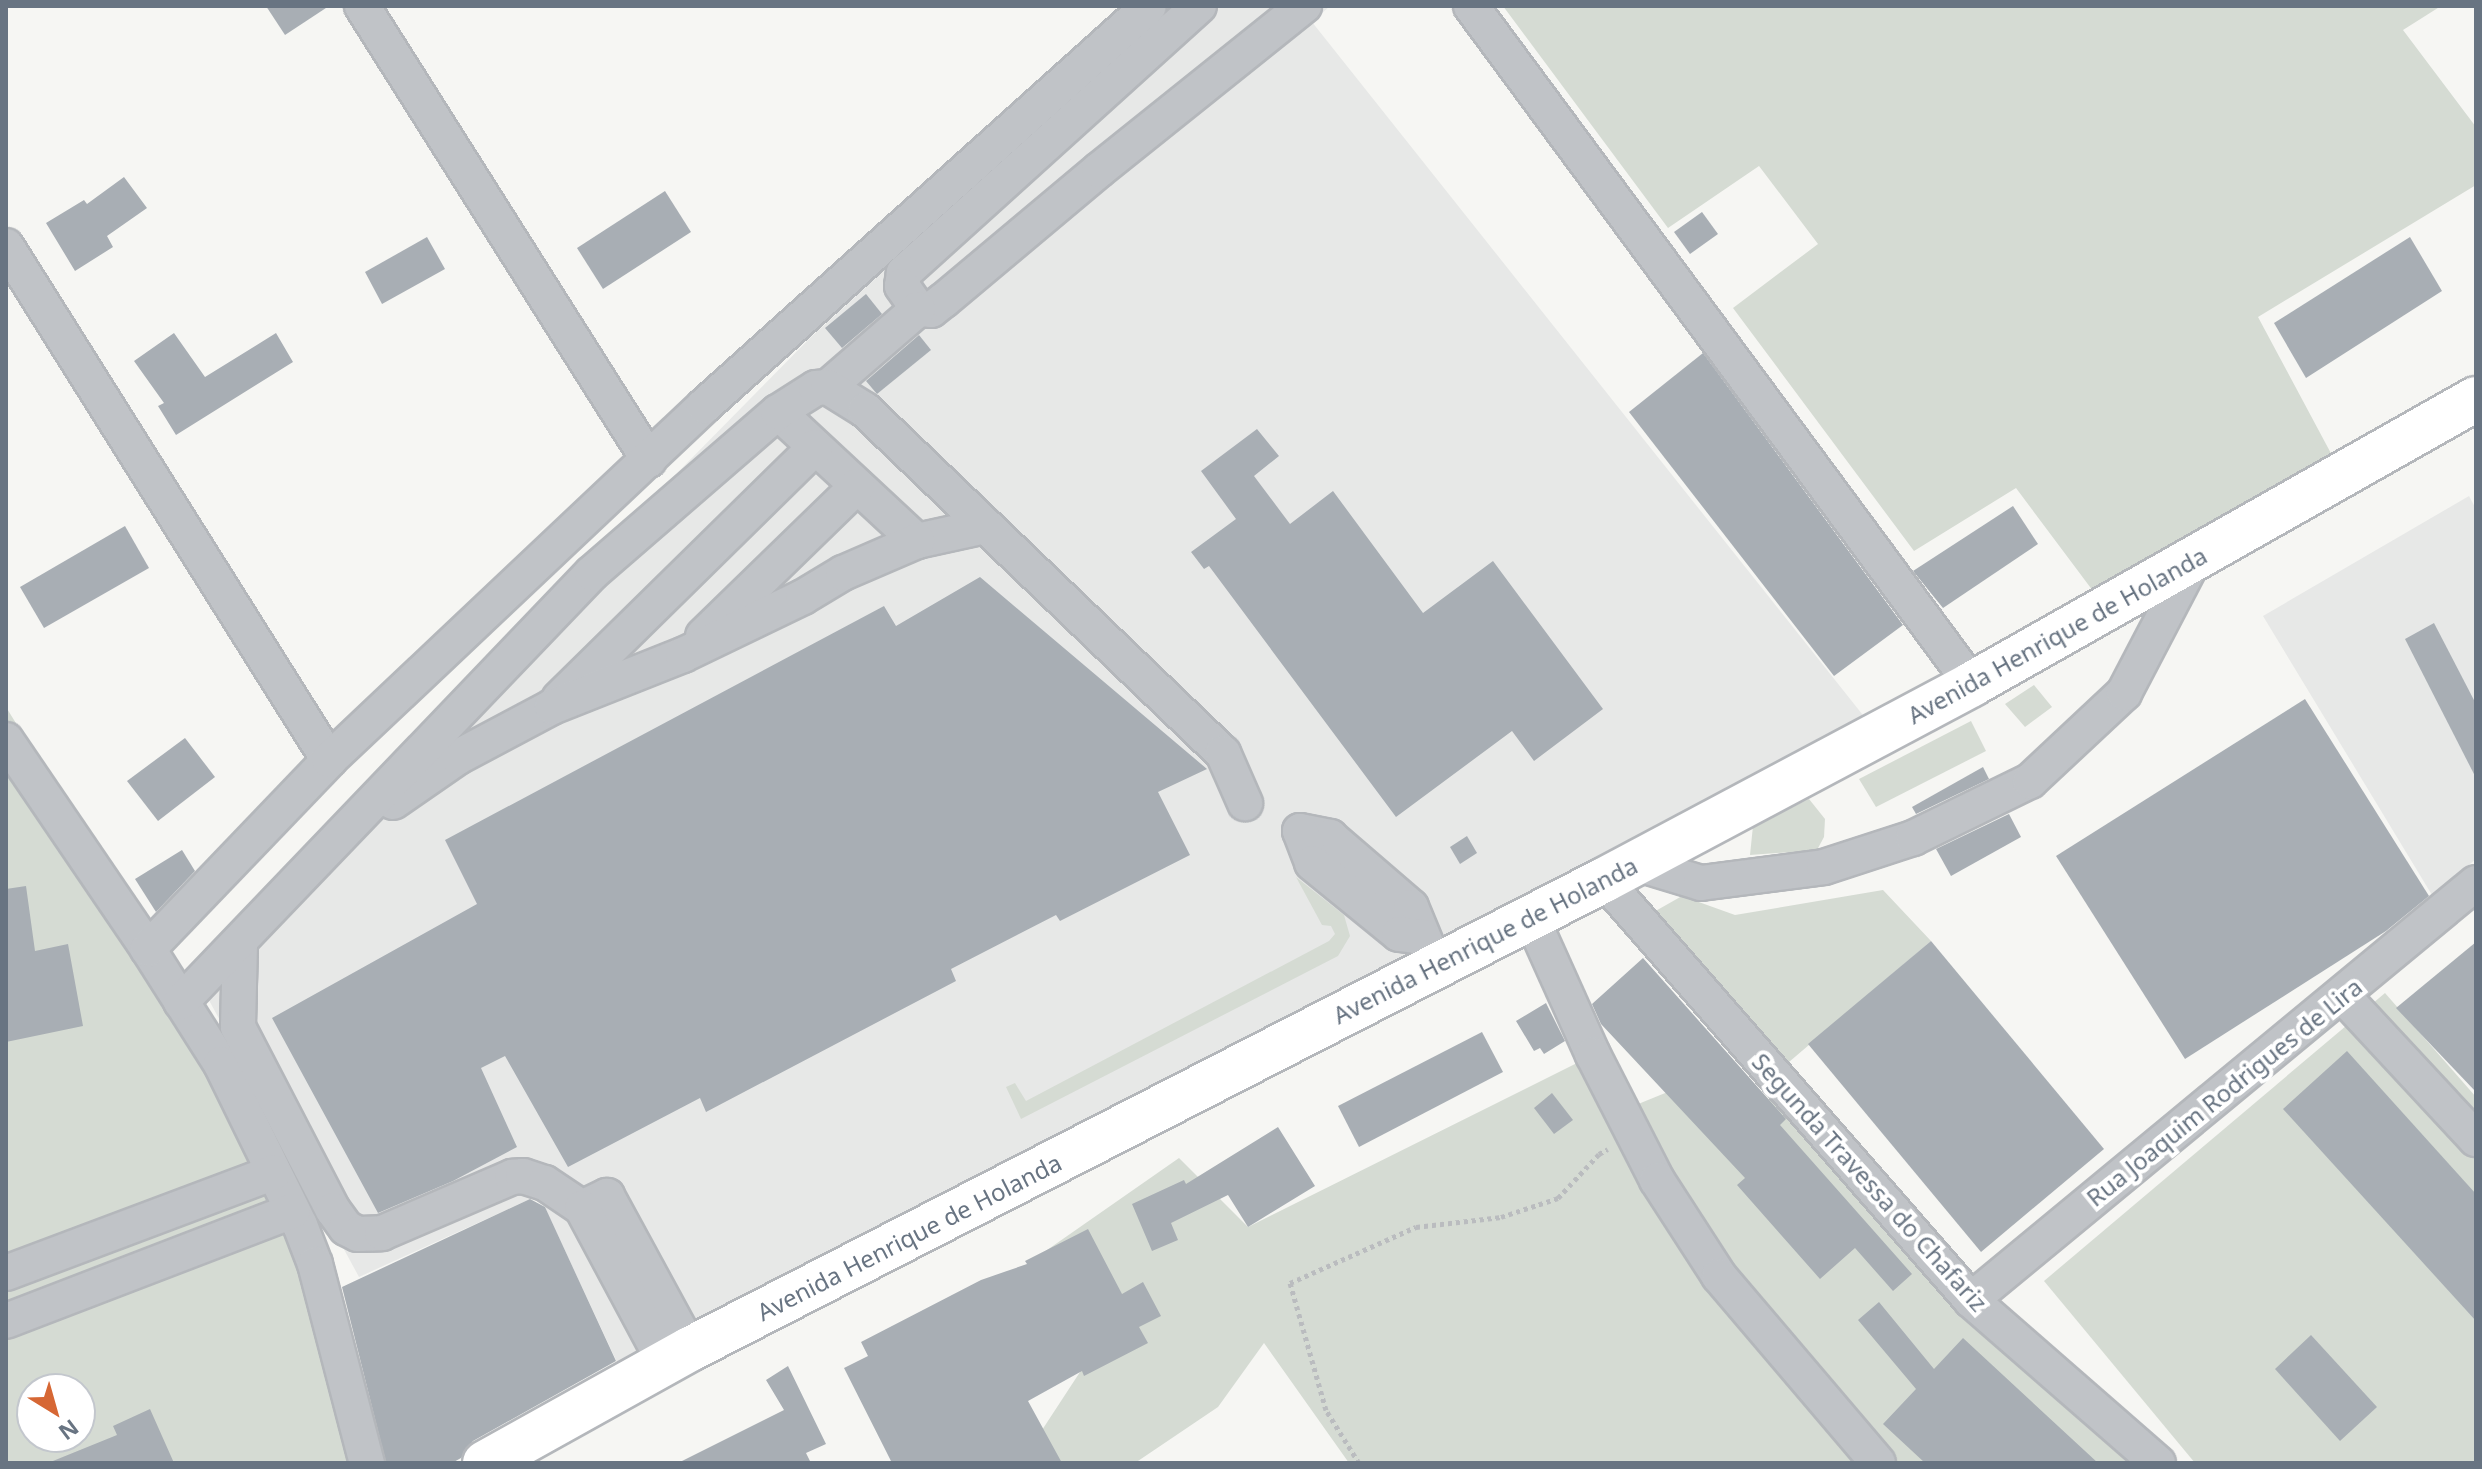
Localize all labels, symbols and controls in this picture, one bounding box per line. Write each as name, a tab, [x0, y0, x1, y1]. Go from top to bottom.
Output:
street label: Avenida Henrique de Holanda	[1902, 541, 2212, 729]
street label: Avenida Henrique de Holanda	[1328, 851, 1642, 1029]
street label: Rua Joaquim Rodrigues de Lira	[2081, 972, 2367, 1212]
street label: Segunda Travessa do Chafariz	[1746, 1047, 1994, 1317]
street label: Avenida Henrique de Holanda	[752, 1148, 1066, 1326]
north arrow	[16, 1373, 96, 1453]
text: N	[53, 1413, 85, 1448]

